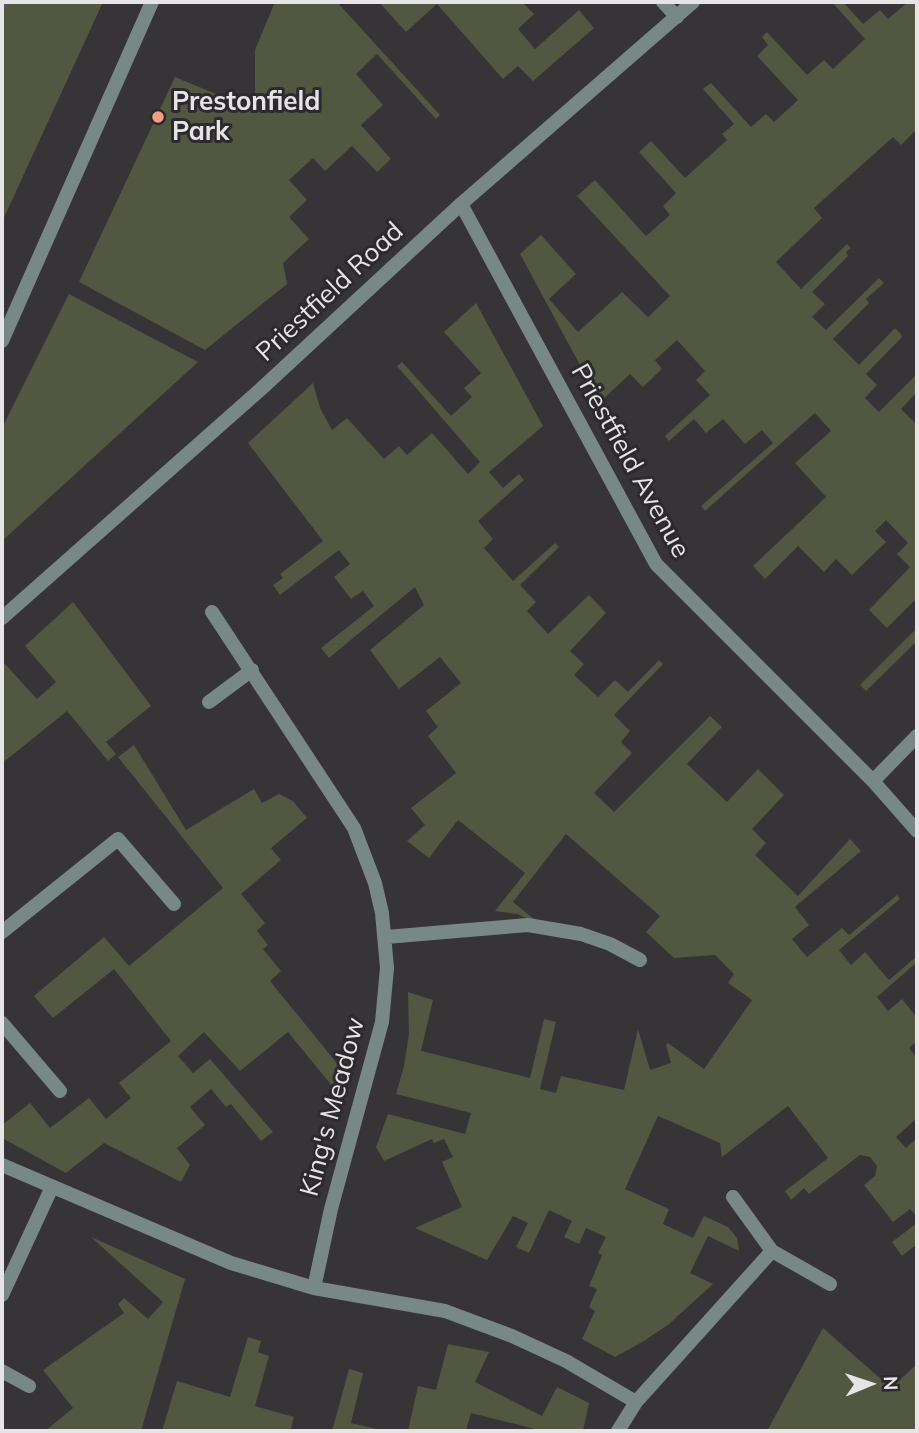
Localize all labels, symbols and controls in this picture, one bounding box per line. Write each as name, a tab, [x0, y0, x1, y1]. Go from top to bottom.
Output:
place label: Prestonfield Park	[172, 86, 320, 148]
marker: Prestonfield Park	[150, 109, 166, 125]
street label: Priestfield Road	[250, 216, 410, 368]
street label: Priestfield Avenue	[564, 359, 696, 563]
street label: King's Meadow	[294, 1014, 372, 1200]
north arrow	[835, 1349, 905, 1419]
text: N	[879, 1376, 903, 1391]

